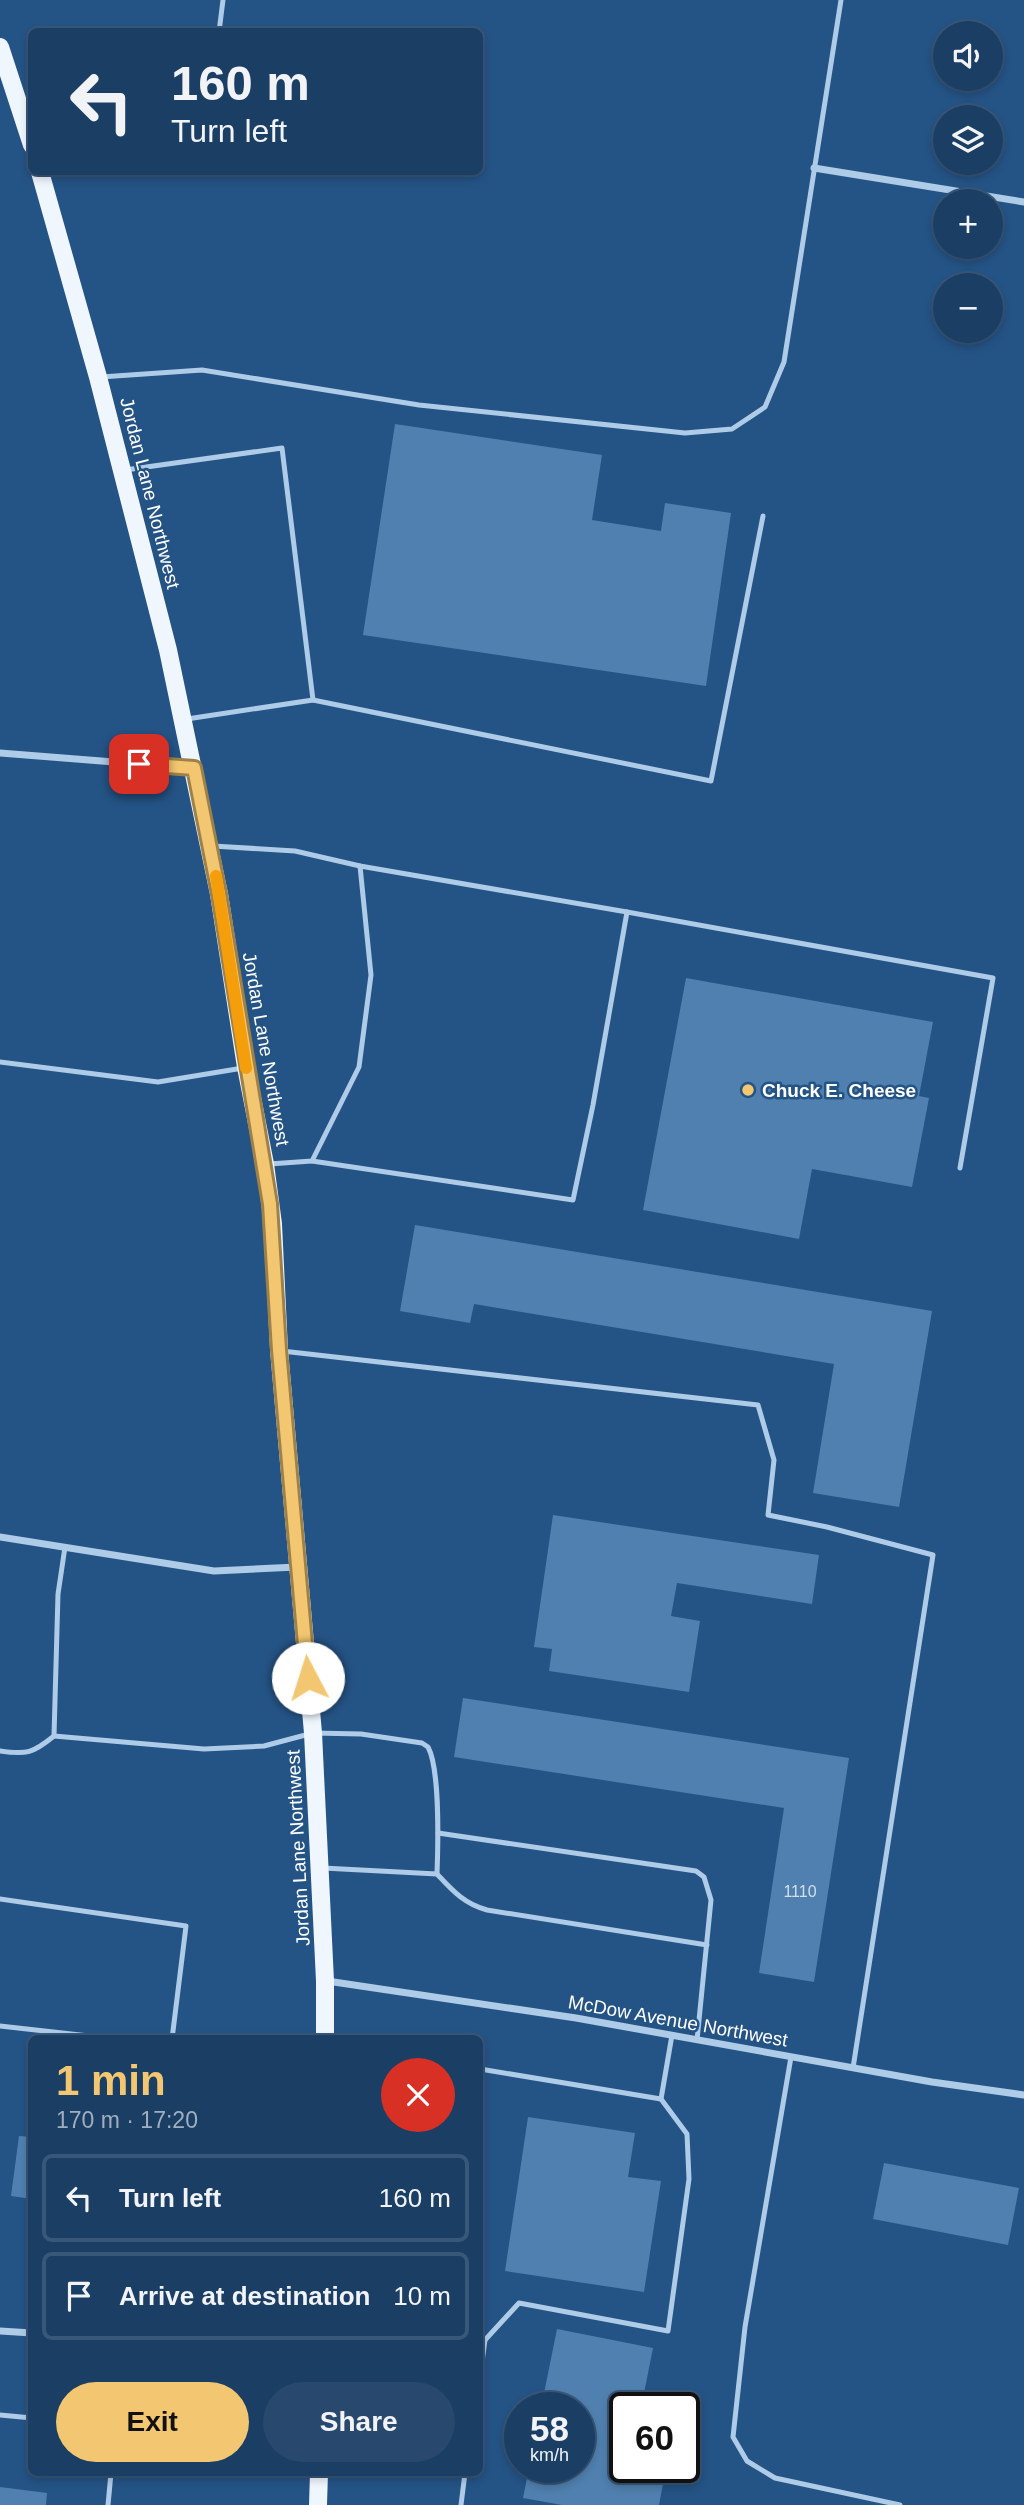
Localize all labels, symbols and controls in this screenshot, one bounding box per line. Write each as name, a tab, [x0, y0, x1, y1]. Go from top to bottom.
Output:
map controls	[933, 21, 1003, 343]
button: sound	[933, 21, 1003, 91]
icon: left	[56, 56, 147, 147]
text: 160 m	[171, 56, 310, 110]
button: layers	[933, 105, 1003, 175]
text: Turn left	[171, 113, 287, 149]
button: +	[933, 189, 1003, 259]
button: −	[933, 273, 1003, 343]
street label: Jordan Lane Northwest	[116, 395, 184, 592]
pin	[109, 734, 169, 794]
icon: arrive	[120, 745, 158, 783]
street label: Jordan Lane Northwest	[239, 950, 294, 1148]
place label: Chuck E. Cheese	[762, 1080, 916, 1101]
marker: Chuck E. Cheese	[740, 1082, 756, 1098]
position arrow	[271, 1641, 345, 1715]
street label: Jordan Lane Northwest	[282, 1749, 314, 1947]
house number: 1110	[783, 1883, 817, 1900]
street label: McDow Avenue Northwest	[567, 1991, 790, 2051]
text: 1 min	[56, 2057, 166, 2104]
button: close	[381, 2058, 455, 2132]
text: 170 m · 17:20	[56, 2107, 198, 2133]
icon: left	[60, 2179, 98, 2217]
text: Turn left	[119, 2183, 221, 2213]
text: 160 m	[379, 2183, 451, 2213]
icon: arrive	[60, 2277, 98, 2315]
text: Arrive at destination	[119, 2281, 370, 2311]
text: 10 m	[393, 2281, 451, 2311]
button: Exit	[56, 2382, 249, 2462]
button: Share	[263, 2382, 455, 2462]
speed limit sign: 60	[609, 2392, 700, 2483]
text: 58	[530, 2409, 569, 2448]
text: km/h	[530, 2445, 569, 2465]

